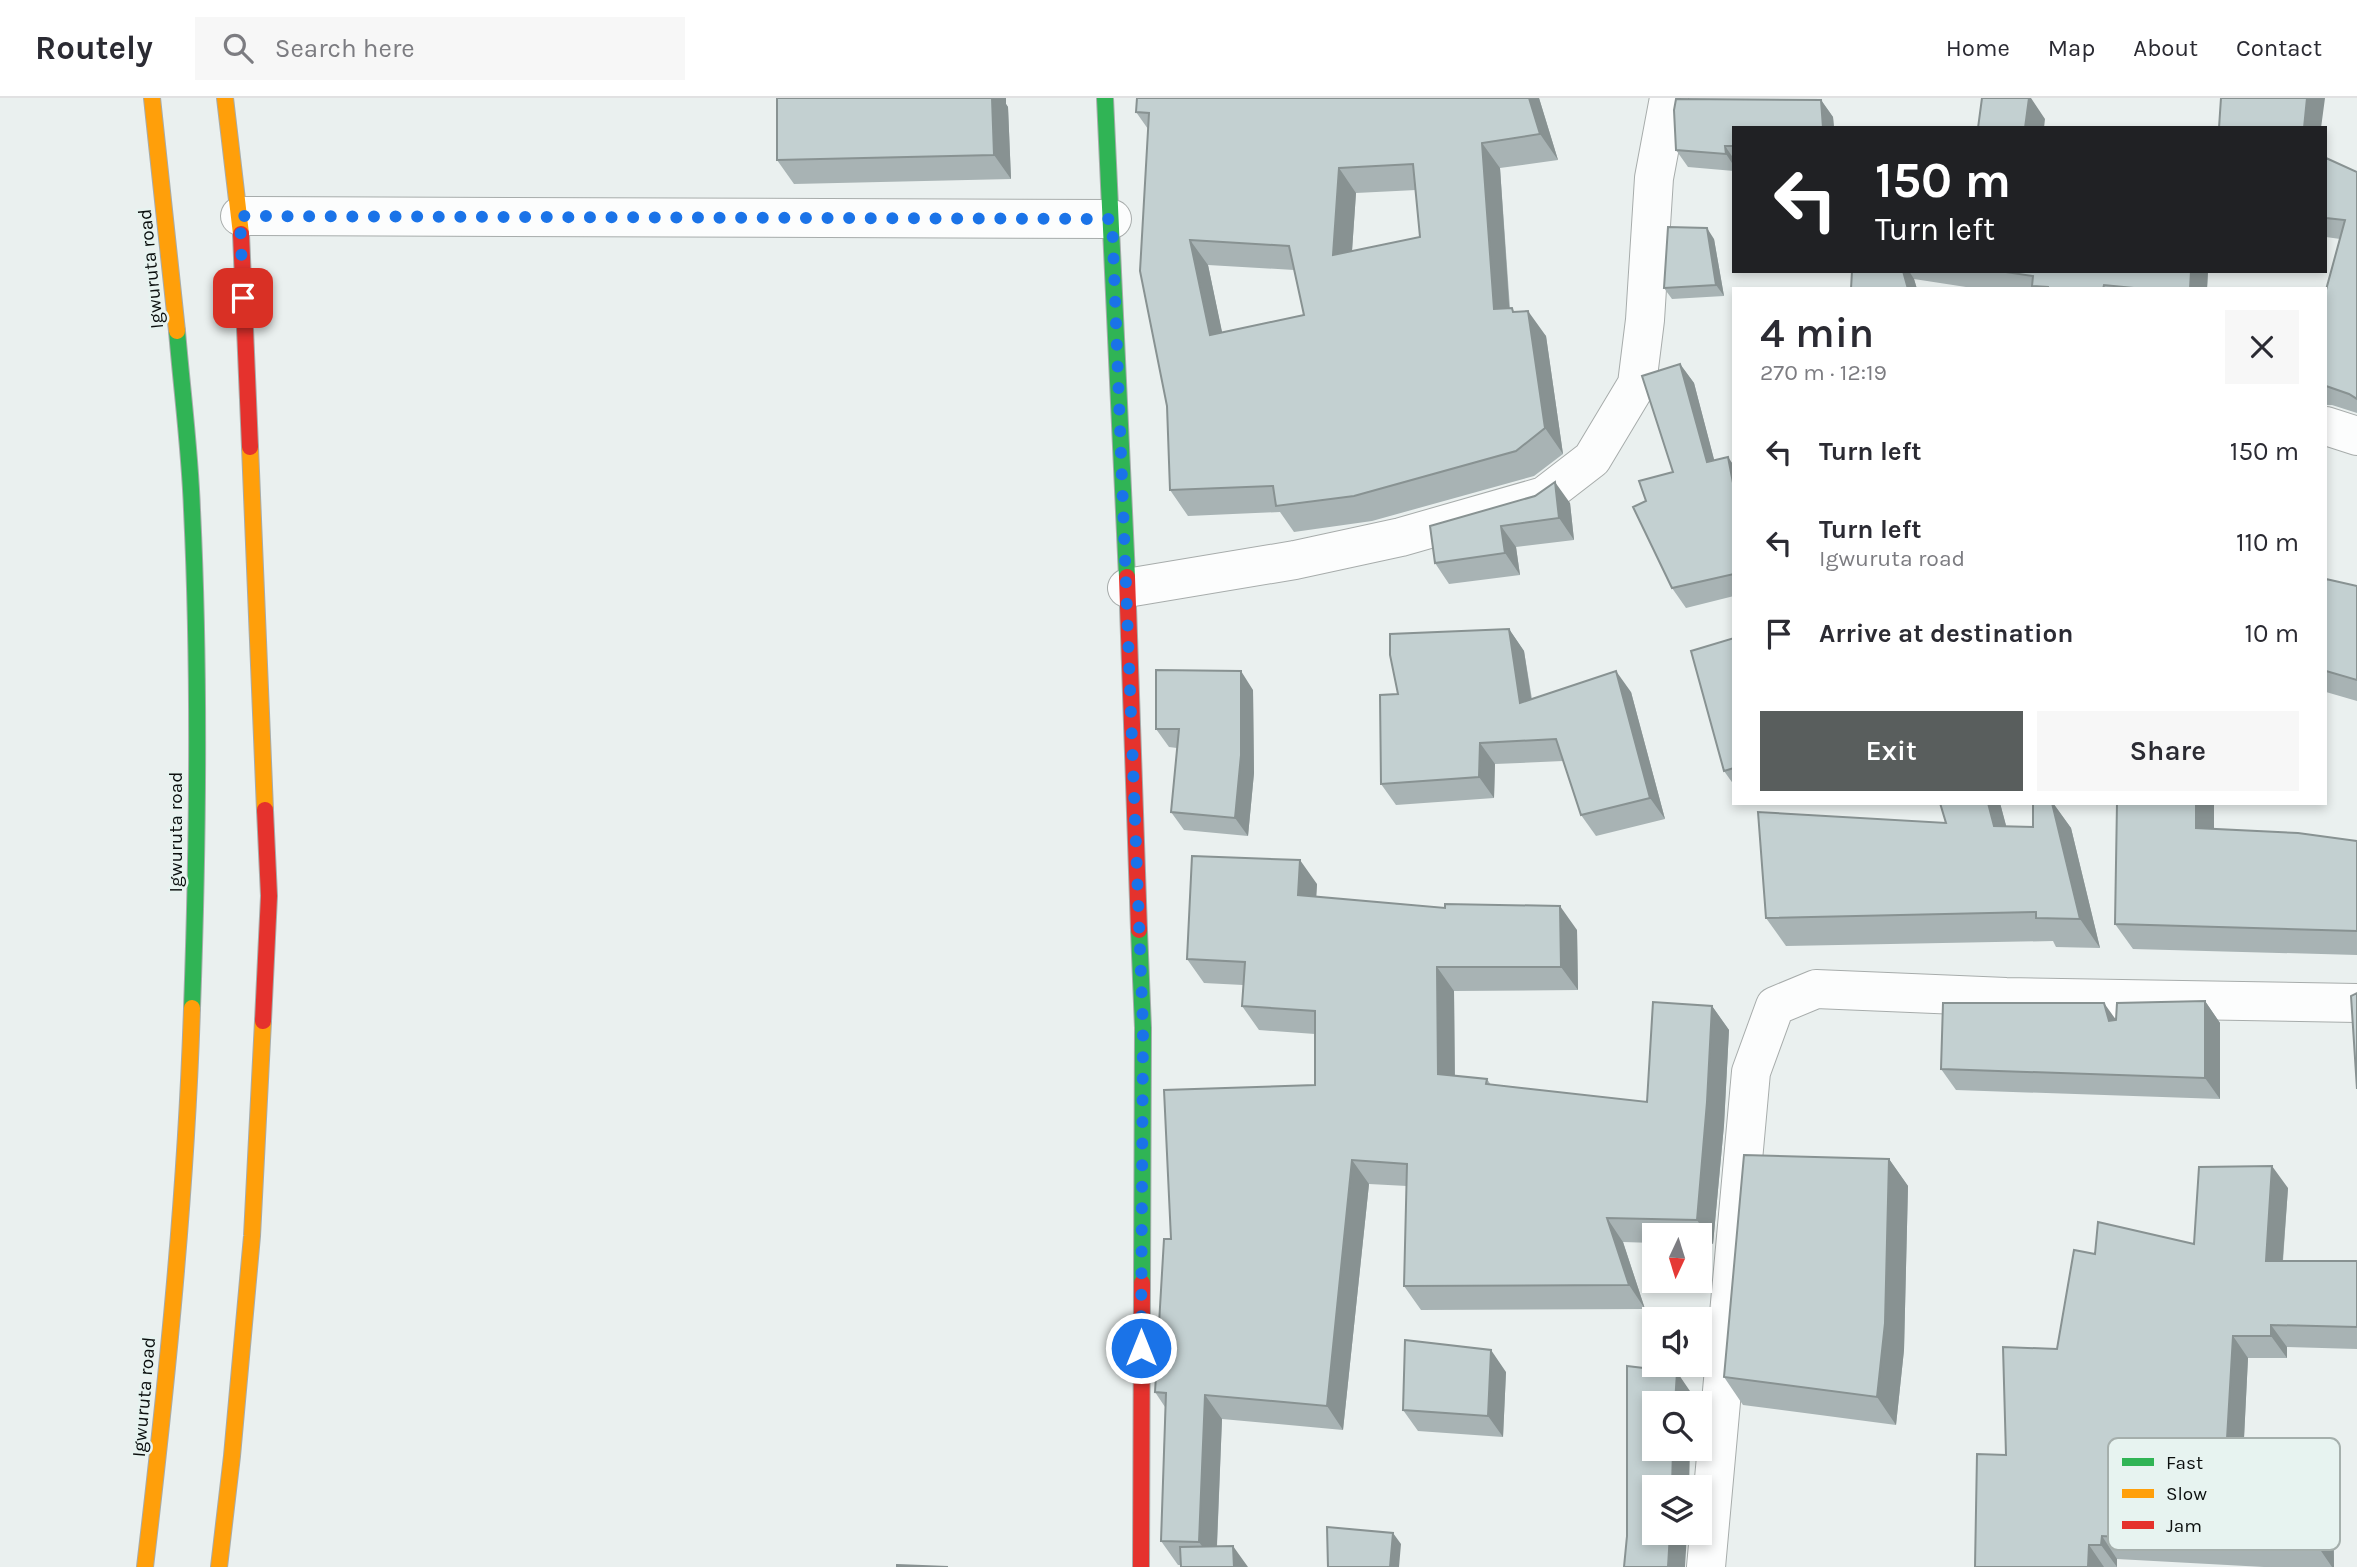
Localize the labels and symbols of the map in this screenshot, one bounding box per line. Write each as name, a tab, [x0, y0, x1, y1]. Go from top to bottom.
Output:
street label: Igwuruta road	[134, 208, 168, 330]
pin	[213, 268, 273, 328]
street label: Igwuruta road	[165, 772, 187, 892]
north arrow	[1642, 1223, 1712, 1293]
position arrow	[1104, 1311, 1178, 1385]
street label: Igwuruta road	[128, 1336, 160, 1458]
legend	[2108, 1438, 2340, 1550]
text: Fast	[2166, 1452, 2203, 1474]
text: Slow	[2166, 1483, 2207, 1505]
text: Jam	[2166, 1515, 2202, 1537]

